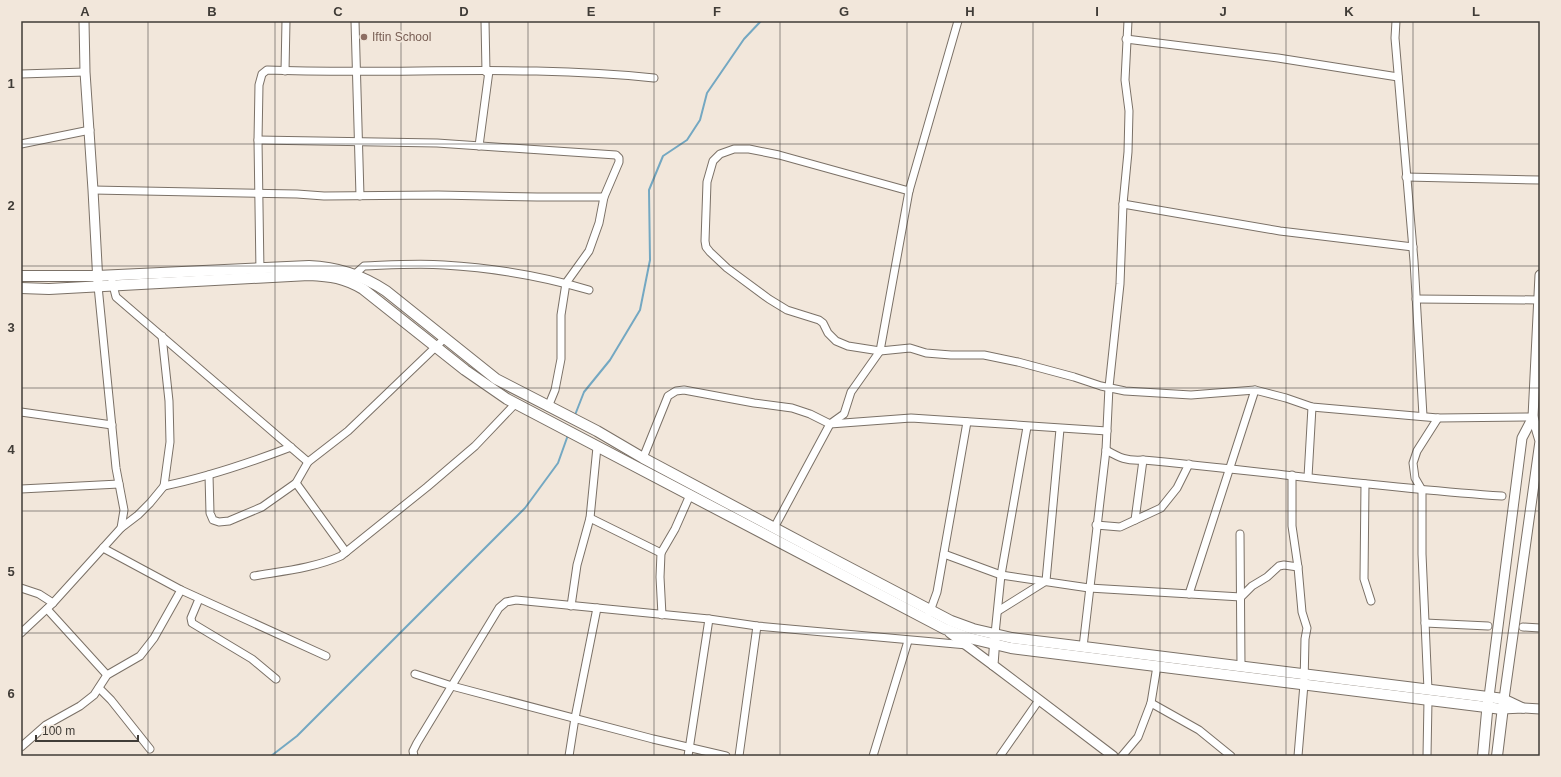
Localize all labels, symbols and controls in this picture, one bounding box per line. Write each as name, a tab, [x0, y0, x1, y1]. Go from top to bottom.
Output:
text: A	[80, 4, 90, 19]
text: B	[207, 4, 217, 19]
text: C	[333, 4, 343, 19]
text: D	[459, 4, 469, 19]
text: E	[587, 4, 596, 19]
text: F	[713, 4, 721, 19]
text: G	[839, 4, 849, 19]
text: H	[965, 4, 975, 19]
text: I	[1095, 4, 1099, 19]
text: J	[1219, 4, 1227, 19]
text: K	[1344, 4, 1354, 19]
text: L	[1472, 4, 1480, 19]
place label: Iftin School	[372, 30, 431, 44]
marker: Iftin School	[359, 32, 369, 42]
text: 1	[7, 76, 15, 91]
text: 2	[7, 198, 15, 213]
text: 3	[7, 320, 15, 335]
text: 4	[7, 442, 15, 457]
text: 5	[7, 564, 15, 579]
text: 6	[7, 686, 15, 701]
scale bar	[36, 717, 138, 743]
text: 100 m	[42, 724, 75, 738]

